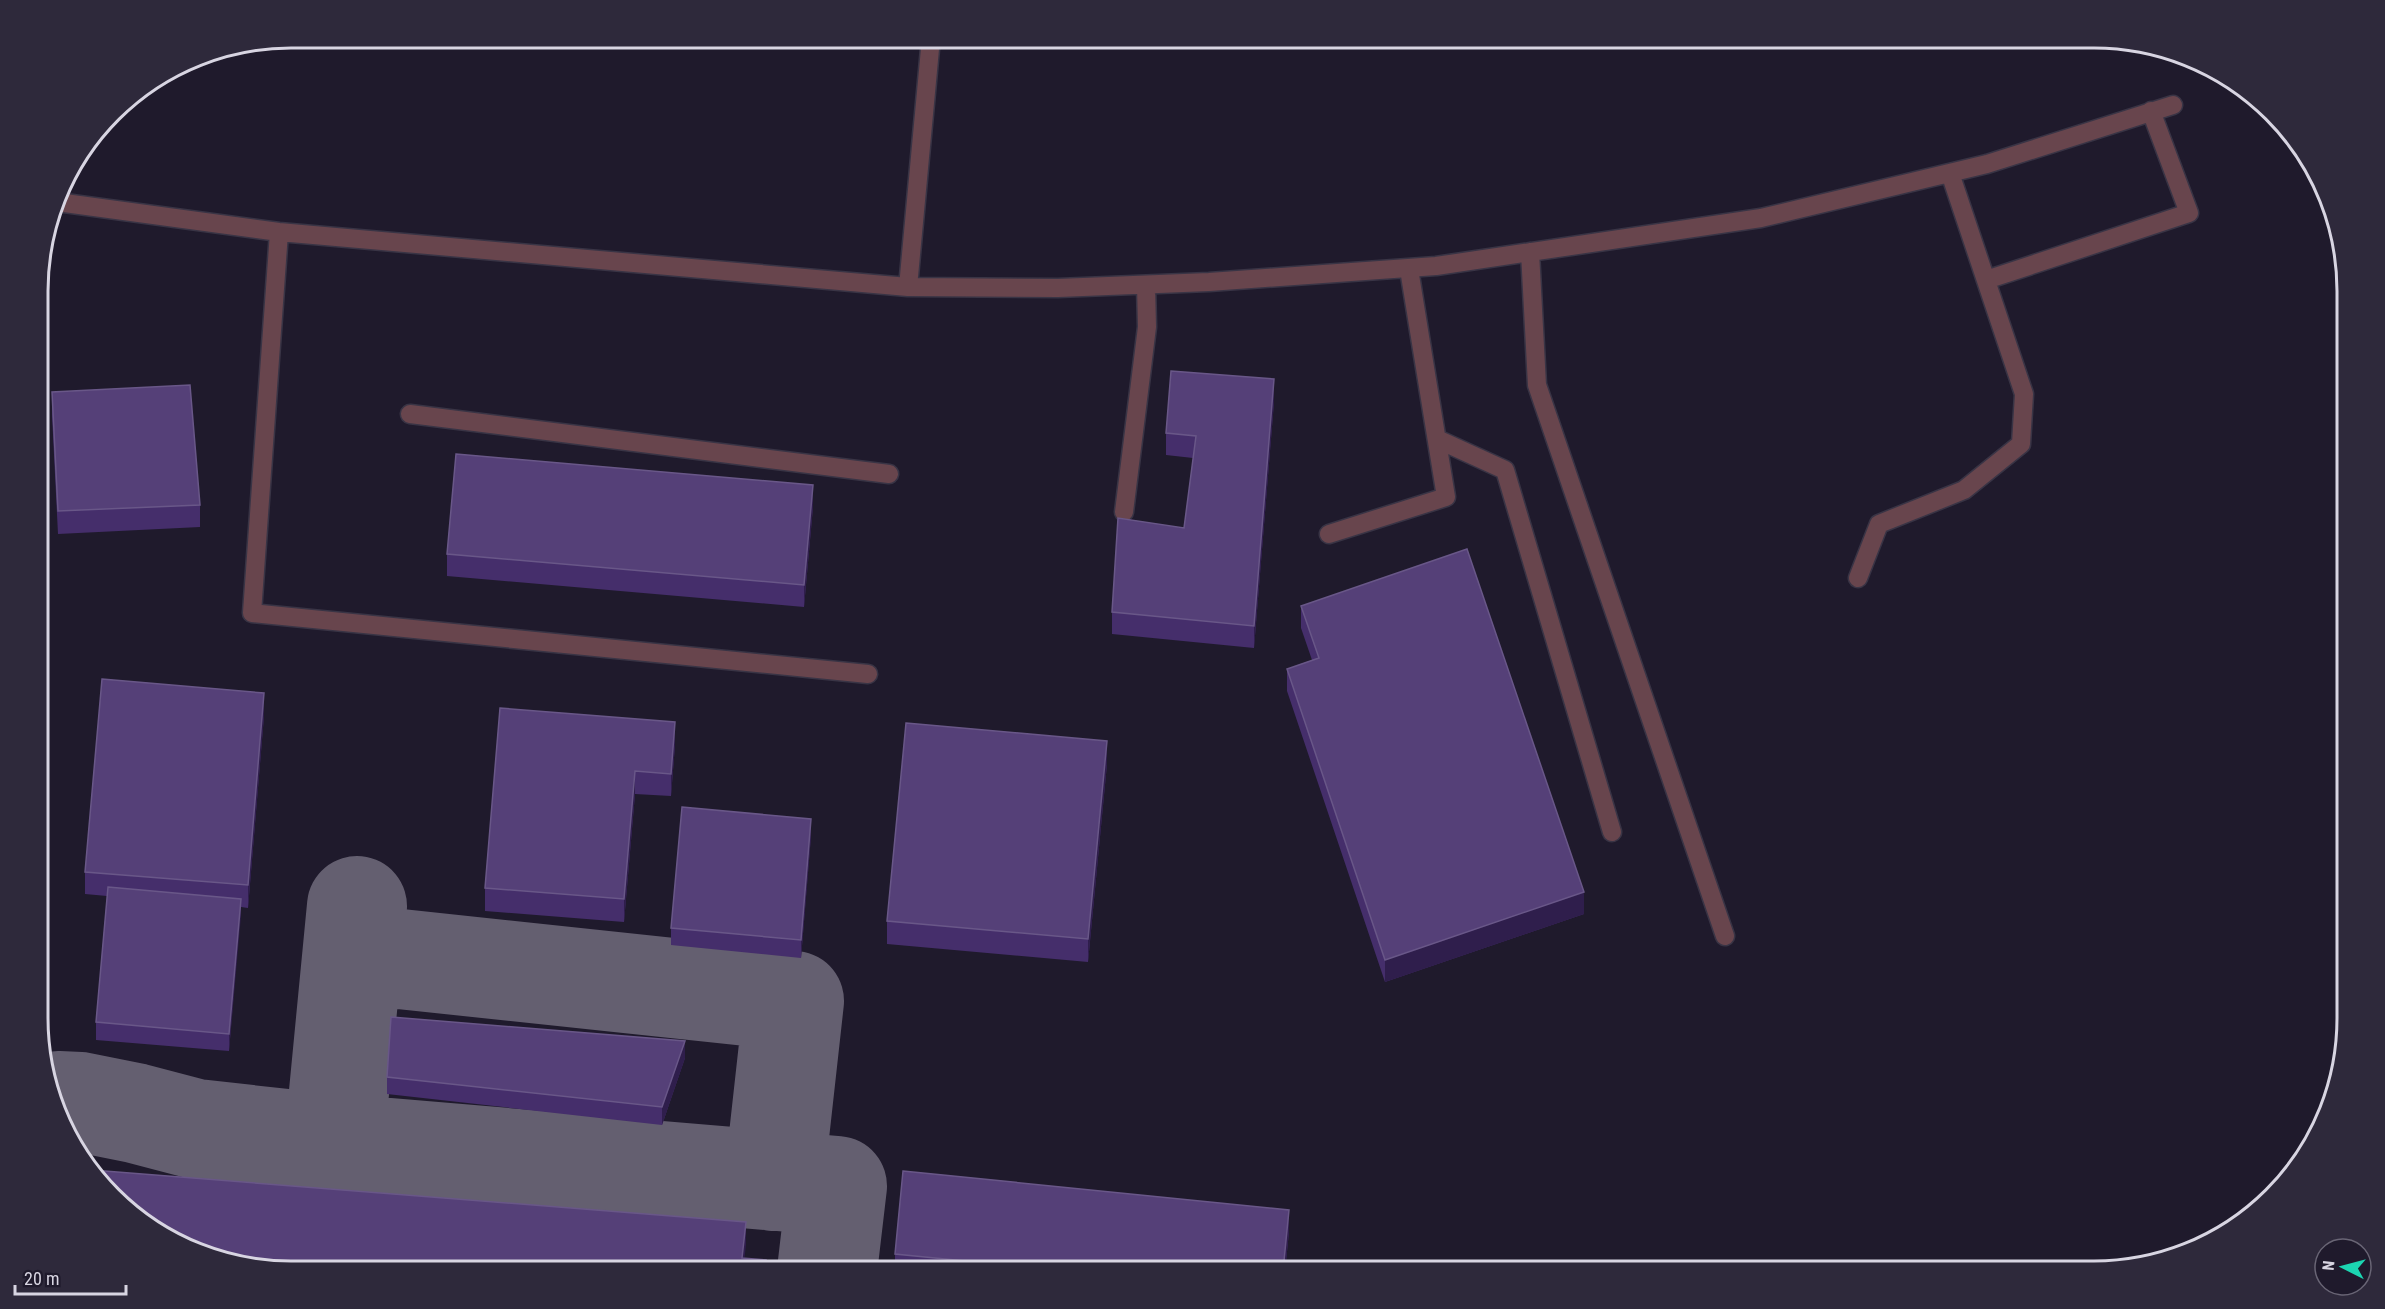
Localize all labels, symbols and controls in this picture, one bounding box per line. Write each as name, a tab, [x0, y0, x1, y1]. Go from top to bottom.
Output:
north arrow	[2313, 1237, 2373, 1297]
scale bar	[15, 1258, 126, 1296]
text: N	[2319, 1260, 2339, 1271]
text: 20 m	[24, 1268, 59, 1289]

